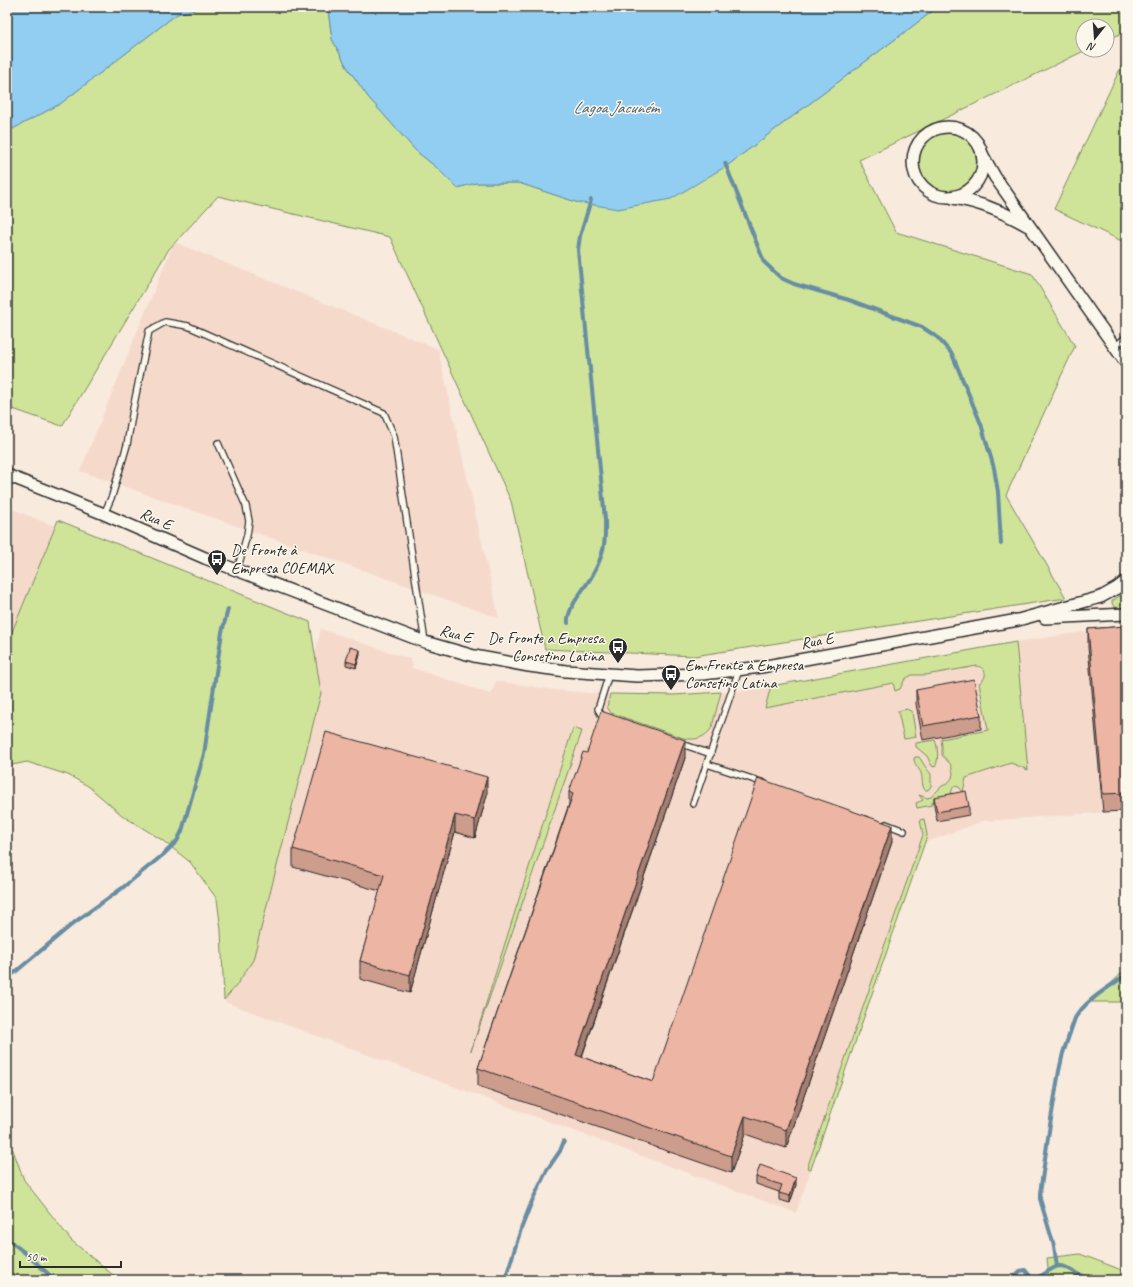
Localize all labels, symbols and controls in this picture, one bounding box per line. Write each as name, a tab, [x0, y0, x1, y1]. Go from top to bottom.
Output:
north arrow	[1075, 18, 1115, 58]
text: N	[1085, 39, 1097, 55]
water label: Lagoa Jacuném	[573, 97, 660, 118]
street label: Rua E	[137, 503, 177, 536]
place label: De Fronte à Empresa COEMAX	[231, 540, 335, 578]
bus stop icon: De Fronte à Empresa COEMAX	[206, 548, 228, 576]
street label: Rua E	[438, 620, 477, 649]
place label: De Fronte a Empresa Consetino Latina	[488, 628, 605, 666]
street label: Rua E	[799, 628, 837, 654]
bus stop icon: De Fronte a Empresa Consetino Latina	[607, 636, 629, 664]
place label: Em Frente à Empresa Consetino Latina	[685, 655, 805, 693]
bus stop icon: Em Frente à Empresa Consetino Latina	[660, 663, 682, 691]
scale bar	[20, 1243, 121, 1269]
text: 50 m	[26, 1249, 48, 1265]

